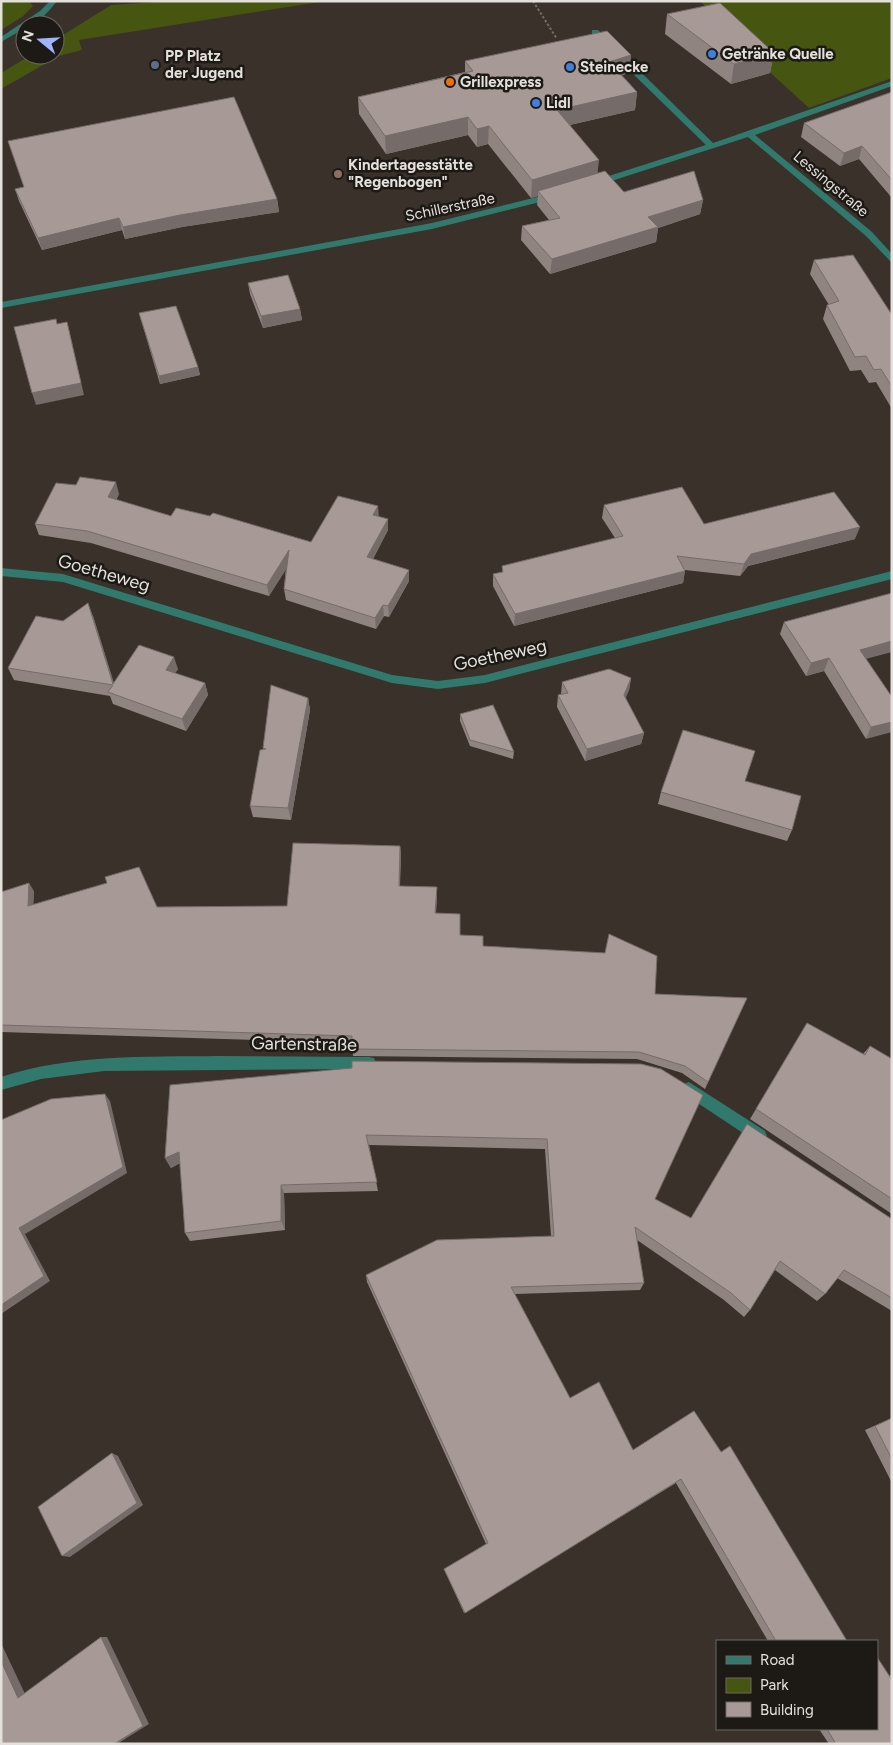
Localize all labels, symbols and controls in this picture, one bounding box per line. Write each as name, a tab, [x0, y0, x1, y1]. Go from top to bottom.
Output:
north arrow	[15, 15, 65, 65]
text: N	[18, 28, 38, 44]
place label: Getränke Quelle	[722, 45, 834, 63]
place label: PP Platz der Jugend	[165, 47, 243, 82]
marker: Getränke Quelle	[706, 48, 718, 60]
place label: Steinecke	[580, 58, 649, 76]
marker: PP Platz der Jugend	[149, 59, 161, 71]
marker: Steinecke	[564, 61, 576, 73]
place label: Grillexpress	[460, 73, 541, 91]
marker: Grillexpress	[444, 76, 456, 88]
place label: Lidl	[546, 94, 571, 112]
marker: Lidl	[530, 97, 542, 109]
street label: Lessingstraße	[790, 147, 872, 221]
place label: Kindertagesstätte "Regenbogen"	[348, 156, 473, 191]
marker: Kindertagesstätte "Regenbogen"	[332, 168, 344, 180]
street label: Schillerstraße	[404, 189, 496, 225]
street label: Goetheweg	[55, 549, 153, 597]
street label: Goetheweg	[451, 634, 549, 676]
street label: Gartenstraße	[251, 1032, 357, 1056]
legend	[716, 1640, 878, 1730]
text: Road	[760, 1651, 795, 1669]
text: Park	[760, 1676, 789, 1694]
text: Building	[760, 1701, 814, 1719]

